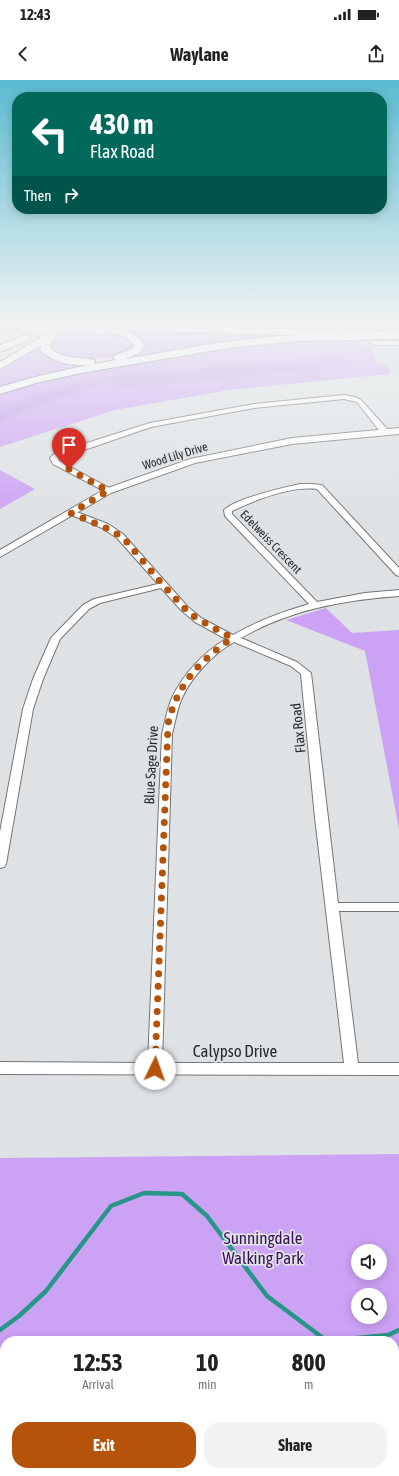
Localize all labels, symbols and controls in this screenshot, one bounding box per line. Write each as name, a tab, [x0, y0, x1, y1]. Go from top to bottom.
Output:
text: 12:43	[20, 6, 51, 23]
icon: back	[12, 43, 34, 65]
icon: share	[365, 43, 387, 65]
text: Waylane	[170, 44, 229, 65]
icon: left	[24, 108, 76, 160]
text: 430 m	[90, 108, 153, 140]
text: Flax Road	[90, 141, 155, 162]
icon: right	[60, 184, 82, 206]
text: Then	[24, 187, 52, 204]
pin	[52, 428, 86, 469]
icon: arrive	[58, 434, 80, 456]
street label: Wood Lily Drive	[141, 439, 209, 473]
street label: Edelweiss Crescent	[237, 507, 305, 577]
street label: Flax Road	[287, 702, 309, 754]
street label: Blue Sage Drive	[141, 725, 161, 805]
street label: Calypso Drive	[193, 1041, 277, 1061]
position arrow	[134, 1048, 176, 1090]
park label: Sunningdale Walking Park	[222, 1228, 304, 1268]
map controls	[351, 1244, 387, 1324]
button: sound	[351, 1244, 387, 1280]
button: search	[351, 1288, 387, 1324]
text: 12:53	[73, 1349, 123, 1376]
text: 10	[196, 1349, 219, 1376]
text: 800	[292, 1349, 326, 1376]
text: Arrival	[82, 1377, 114, 1392]
text: min	[198, 1377, 217, 1392]
text: m	[304, 1377, 313, 1392]
button: Exit	[12, 1422, 196, 1468]
button: Share	[204, 1422, 387, 1468]

